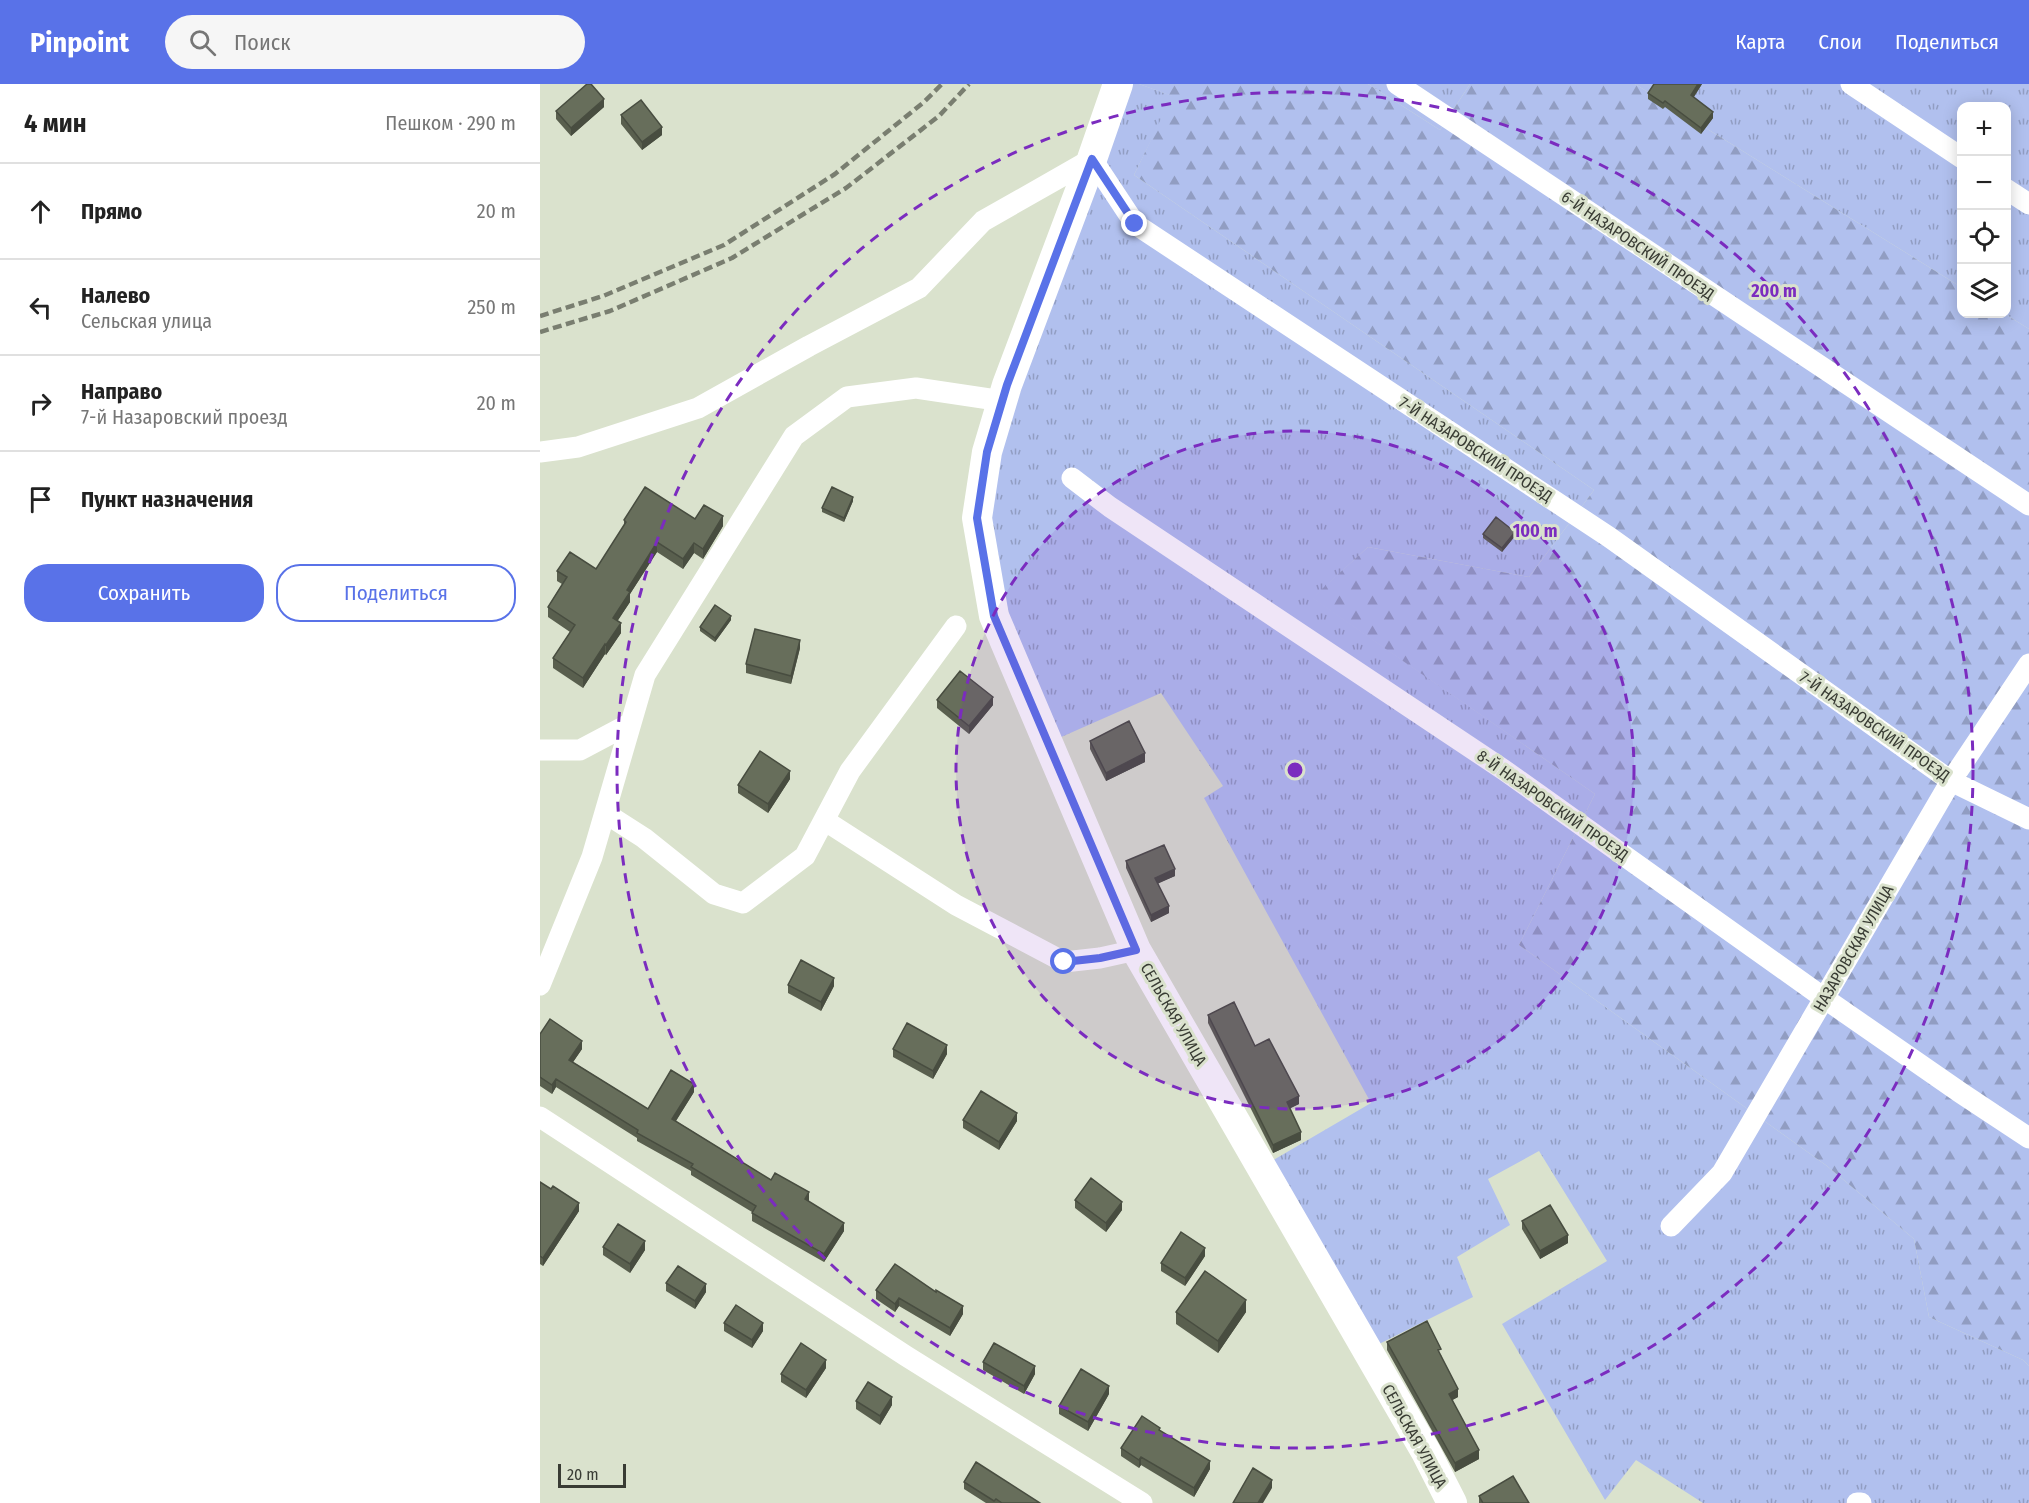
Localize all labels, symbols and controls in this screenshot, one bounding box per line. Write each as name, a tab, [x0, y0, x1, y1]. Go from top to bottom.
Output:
search box	[165, 15, 585, 69]
text: Pinpoint	[30, 26, 129, 59]
icon: search	[186, 26, 219, 59]
text: Поиск	[234, 29, 290, 56]
text: Карта	[1735, 29, 1785, 55]
text: Слои	[1818, 29, 1862, 55]
text: Поделиться	[1895, 29, 1999, 55]
map controls	[1957, 102, 2011, 318]
button: +	[1957, 102, 2011, 156]
text: 4 мин	[24, 108, 86, 139]
text: Пешком · 290 m	[385, 111, 516, 135]
button: −	[1957, 156, 2011, 210]
street label: 6-Й НАЗАРОВСКИЙ ПРОЕЗД	[1558, 187, 1718, 304]
icon: ahead	[24, 195, 57, 228]
text: Прямо	[81, 198, 142, 225]
text: 20 m	[477, 199, 516, 223]
route end	[1121, 210, 1147, 236]
button: locate	[1957, 210, 2011, 264]
button: layers	[1957, 264, 2011, 318]
text: 200 m	[1750, 280, 1797, 302]
text: Налево	[81, 282, 150, 309]
icon: left	[24, 291, 57, 324]
text: 250 m	[468, 295, 516, 319]
text: Сельская улица	[81, 309, 212, 333]
text: Направо	[81, 378, 162, 405]
icon: right	[24, 387, 57, 420]
text: 20 m	[477, 391, 516, 415]
street label: 7-Й НАЗАРОВСКИЙ ПРОЕЗД	[1396, 393, 1556, 506]
text: 7-й Назаровский проезд	[81, 405, 288, 429]
icon: arrive	[24, 483, 57, 516]
text: Пункт назначения	[81, 486, 253, 513]
text: 100 m	[1513, 520, 1557, 542]
button: Сохранить	[24, 564, 264, 622]
button: Поделиться	[276, 564, 516, 622]
street label: 7-Й НАЗАРОВСКИЙ ПРОЕЗД	[1796, 667, 1953, 786]
street label: 8-Й НАЗАРОВСКИЙ ПРОЕЗД	[1473, 746, 1632, 865]
centre of rings	[1285, 760, 1305, 780]
street label: НАЗАРОВСКАЯ УЛИЦА	[1809, 881, 1898, 1015]
route start	[1050, 948, 1076, 974]
street label: СЕЛЬСКАЯ УЛИЦА	[1136, 959, 1211, 1070]
street label: СЕЛЬСКАЯ УЛИЦА	[1378, 1381, 1451, 1492]
scale bar	[558, 1461, 626, 1488]
text: 20 m	[567, 1465, 598, 1484]

